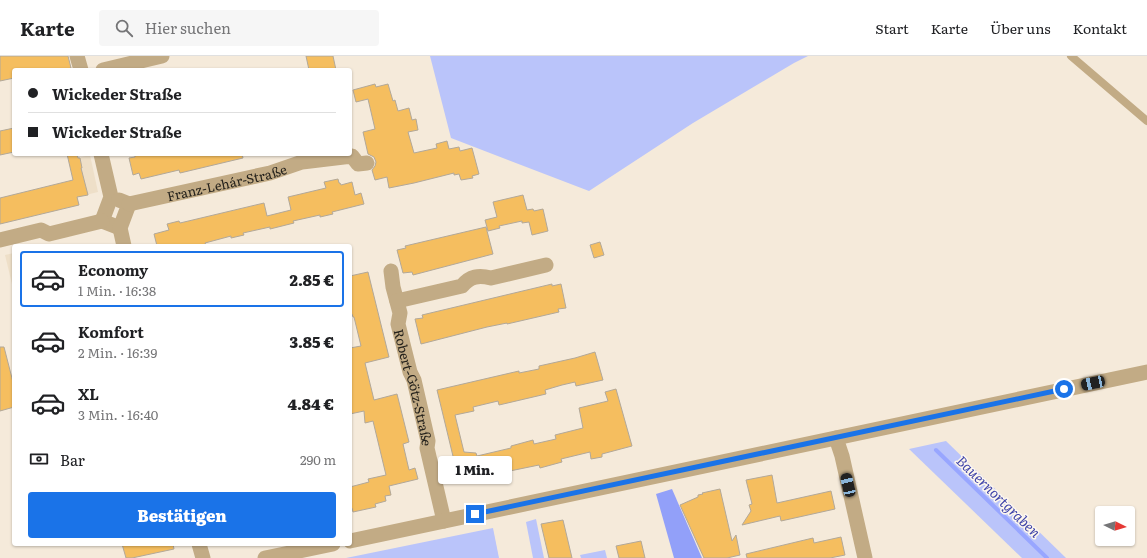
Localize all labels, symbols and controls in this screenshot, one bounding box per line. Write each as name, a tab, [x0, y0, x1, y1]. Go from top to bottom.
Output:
search box	[99, 10, 379, 46]
text: Karte	[20, 14, 75, 42]
text: Hier suchen	[145, 16, 231, 39]
icon: search	[113, 17, 135, 39]
text: Start	[875, 18, 909, 38]
text: Karte	[931, 18, 968, 38]
text: Über uns	[990, 18, 1051, 38]
text: Kontakt	[1073, 18, 1127, 38]
text: Wickeder Straße	[52, 82, 182, 105]
text: Wickeder Straße	[52, 120, 182, 143]
street label: Franz-Lehár-Straße	[165, 158, 289, 205]
text: Economy	[78, 258, 148, 281]
icon: car	[30, 261, 66, 297]
text: 2.85 €	[290, 268, 334, 291]
text: 1 Min. · 16:38	[78, 281, 156, 300]
text: Komfort	[78, 320, 144, 343]
icon: car	[30, 323, 66, 359]
street label: Robert-Götz-Straße	[390, 327, 438, 448]
text: 3.85 €	[289, 330, 334, 353]
text: 2 Min. · 16:39	[78, 343, 157, 362]
car	[1080, 375, 1106, 391]
route start	[1055, 380, 1073, 398]
text: XL	[78, 382, 99, 405]
icon: car	[30, 385, 66, 421]
text: 4.84 €	[287, 392, 334, 415]
text: 3 Min. · 16:40	[78, 405, 158, 424]
icon: cash	[28, 448, 50, 470]
text: Bar	[60, 448, 85, 471]
text: 290 m	[300, 450, 336, 469]
water label: Bauernortgraben	[952, 451, 1046, 542]
callout: 1 Min.	[438, 456, 512, 484]
text: 1 Min.	[455, 460, 495, 479]
car	[839, 472, 857, 498]
button: Bestätigen	[28, 492, 336, 538]
route end	[466, 505, 484, 523]
north arrow	[1095, 506, 1135, 546]
map controls	[1095, 506, 1135, 546]

